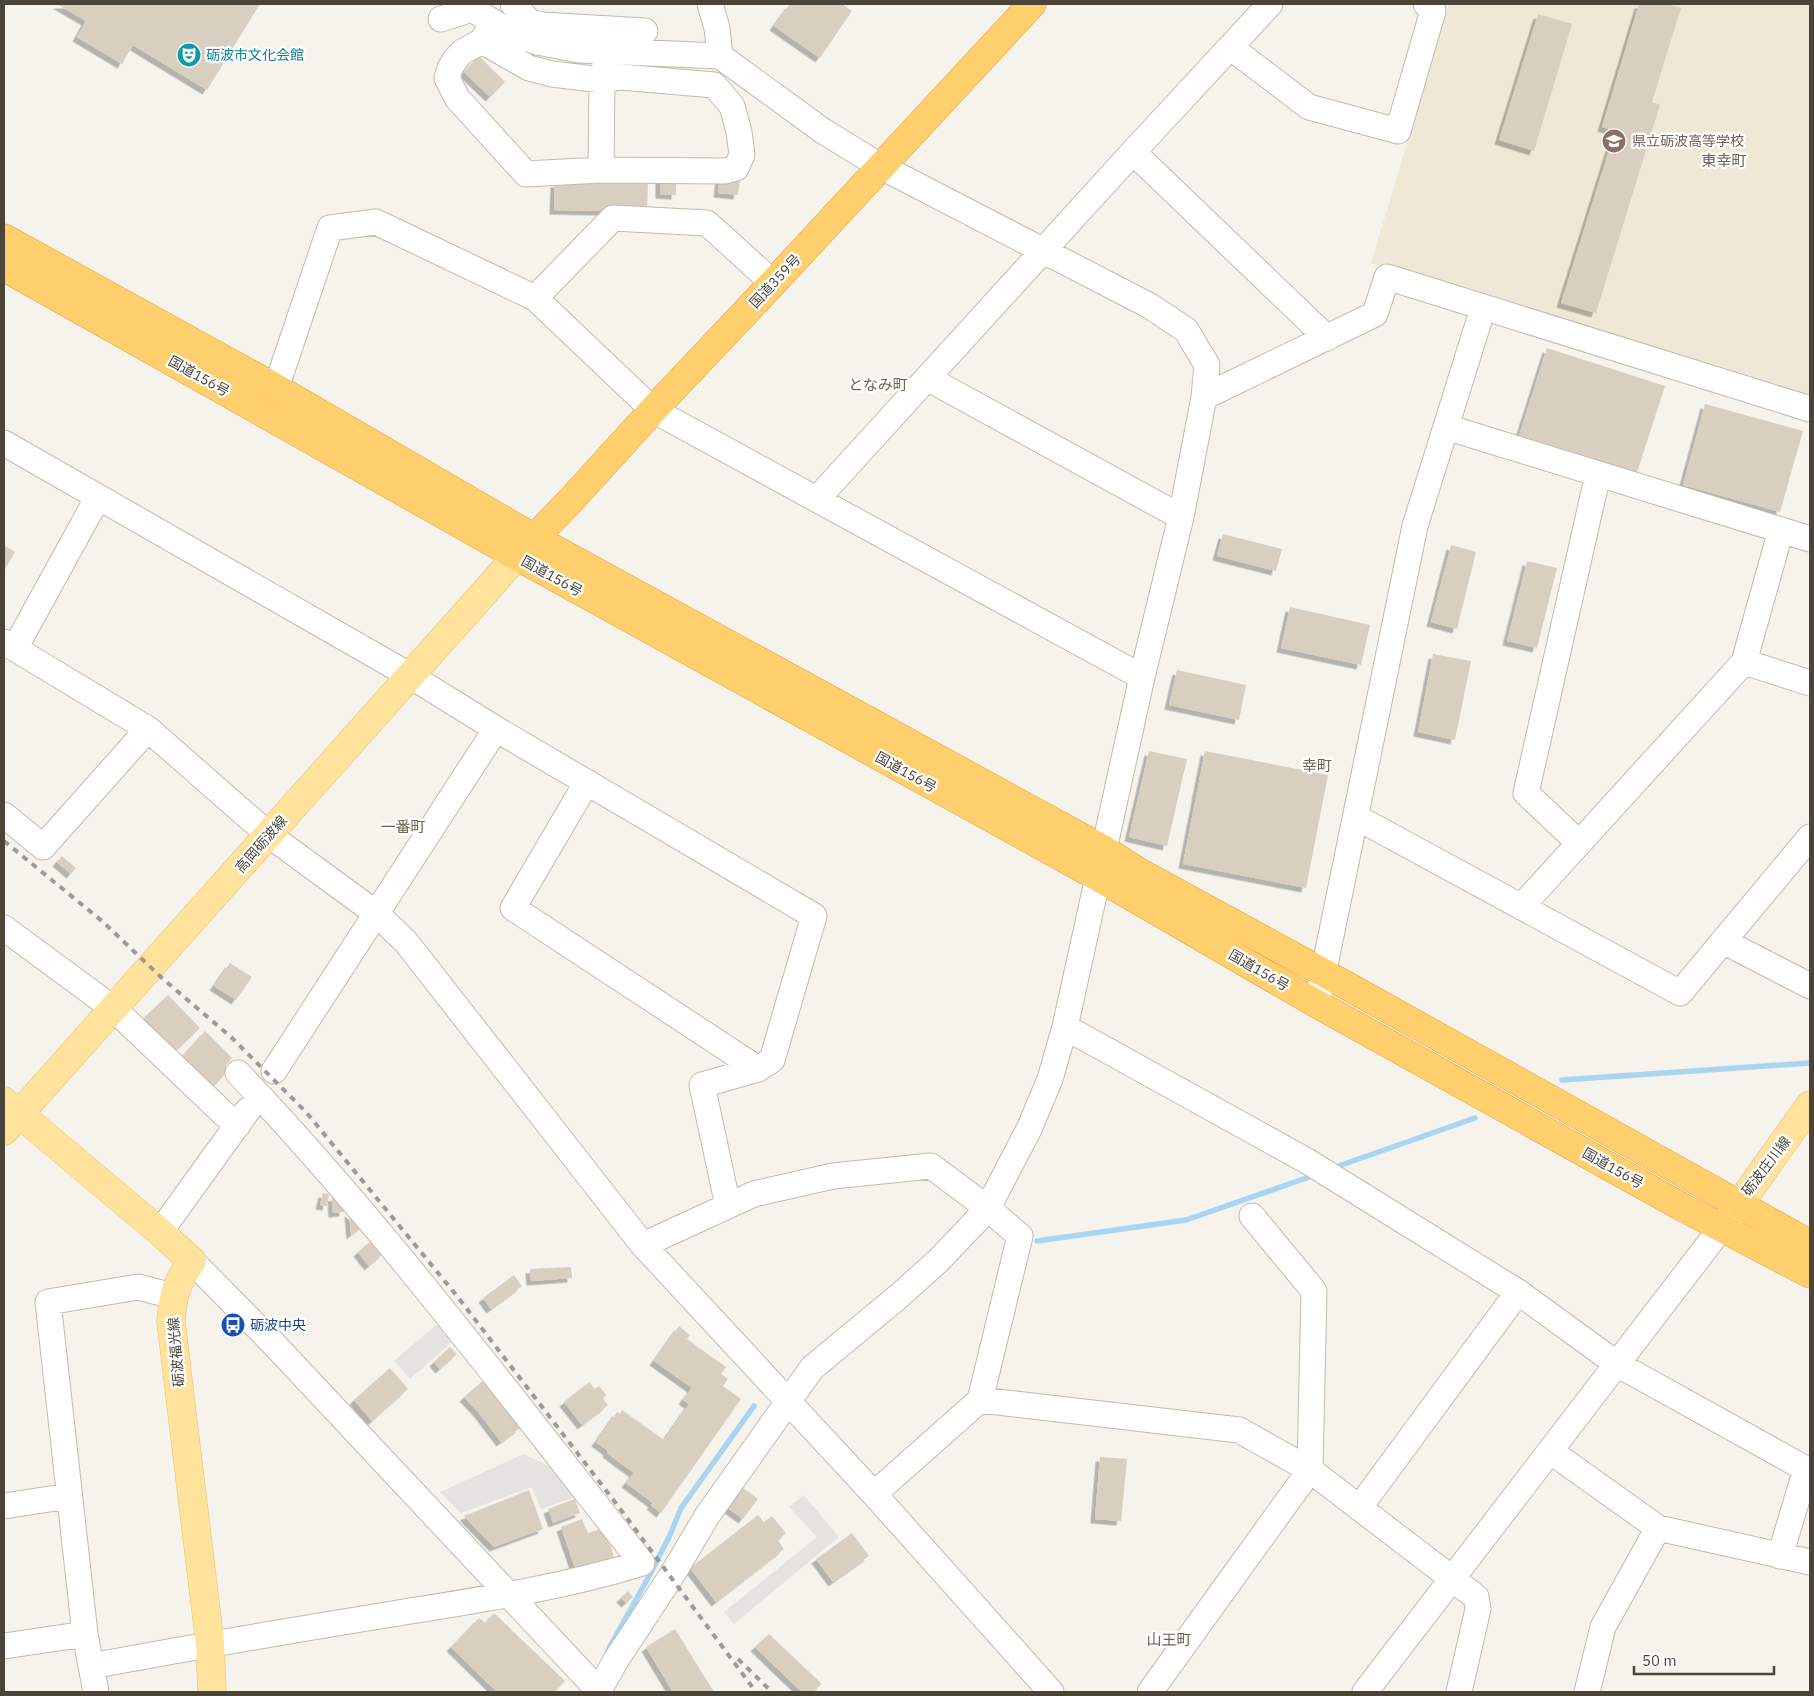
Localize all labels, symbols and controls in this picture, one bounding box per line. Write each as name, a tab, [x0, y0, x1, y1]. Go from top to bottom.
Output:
theatre icon: 砺波市文化会館	[176, 42, 202, 68]
place label: 砺波市文化会館	[206, 46, 304, 64]
school or university icon: 県立砺波高等学校	[1601, 128, 1627, 154]
place label: 県立砺波高等学校	[1632, 132, 1744, 150]
district label: 東幸町	[1701, 151, 1747, 170]
street label: 国道359号	[746, 250, 804, 312]
street label: 国道156号	[165, 352, 233, 400]
district label: となみ町	[848, 375, 908, 394]
street label: 国道156号	[518, 552, 586, 600]
street label: 国道156号	[872, 748, 940, 796]
district label: 幸町	[1302, 756, 1332, 775]
street label: 高岡砺波線	[231, 812, 291, 876]
district label: 一番町	[380, 817, 426, 836]
street label: 国道156号	[1225, 945, 1293, 995]
street label: 砺波庄川線	[1738, 1133, 1794, 1199]
street label: 国道156号	[1579, 1144, 1647, 1192]
bus stop icon: 砺波中央	[220, 1312, 246, 1338]
street label: 砺波福光線	[164, 1316, 188, 1388]
place label: 砺波中央	[250, 1316, 306, 1334]
district label: 山王町	[1146, 1630, 1192, 1649]
scale bar	[1634, 1644, 1774, 1676]
text: 50 m	[1642, 1651, 1677, 1670]

